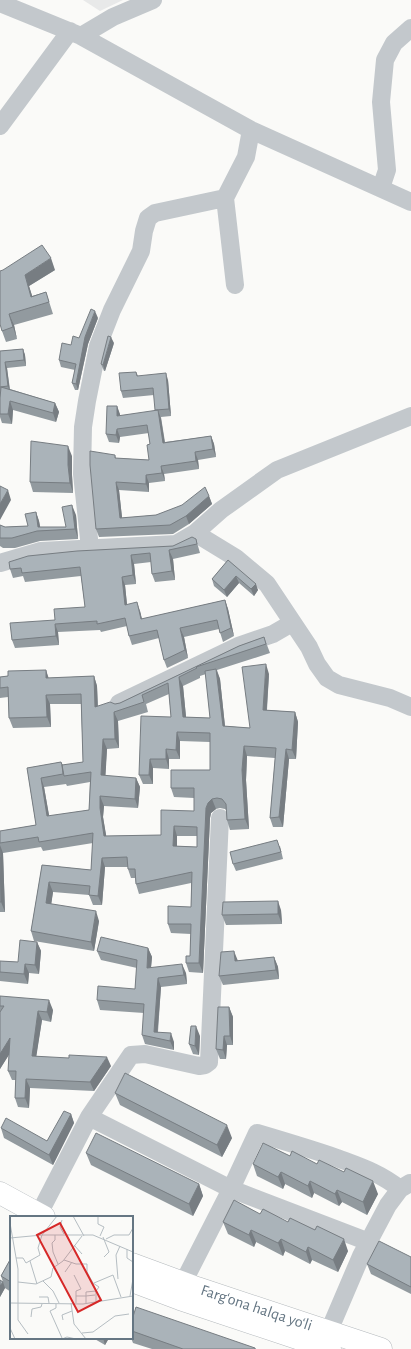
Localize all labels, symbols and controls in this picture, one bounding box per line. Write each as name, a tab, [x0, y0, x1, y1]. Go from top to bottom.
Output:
inset map	[10, 1216, 133, 1339]
street label: Farg‘ona halqa yo‘li	[199, 1282, 314, 1334]

